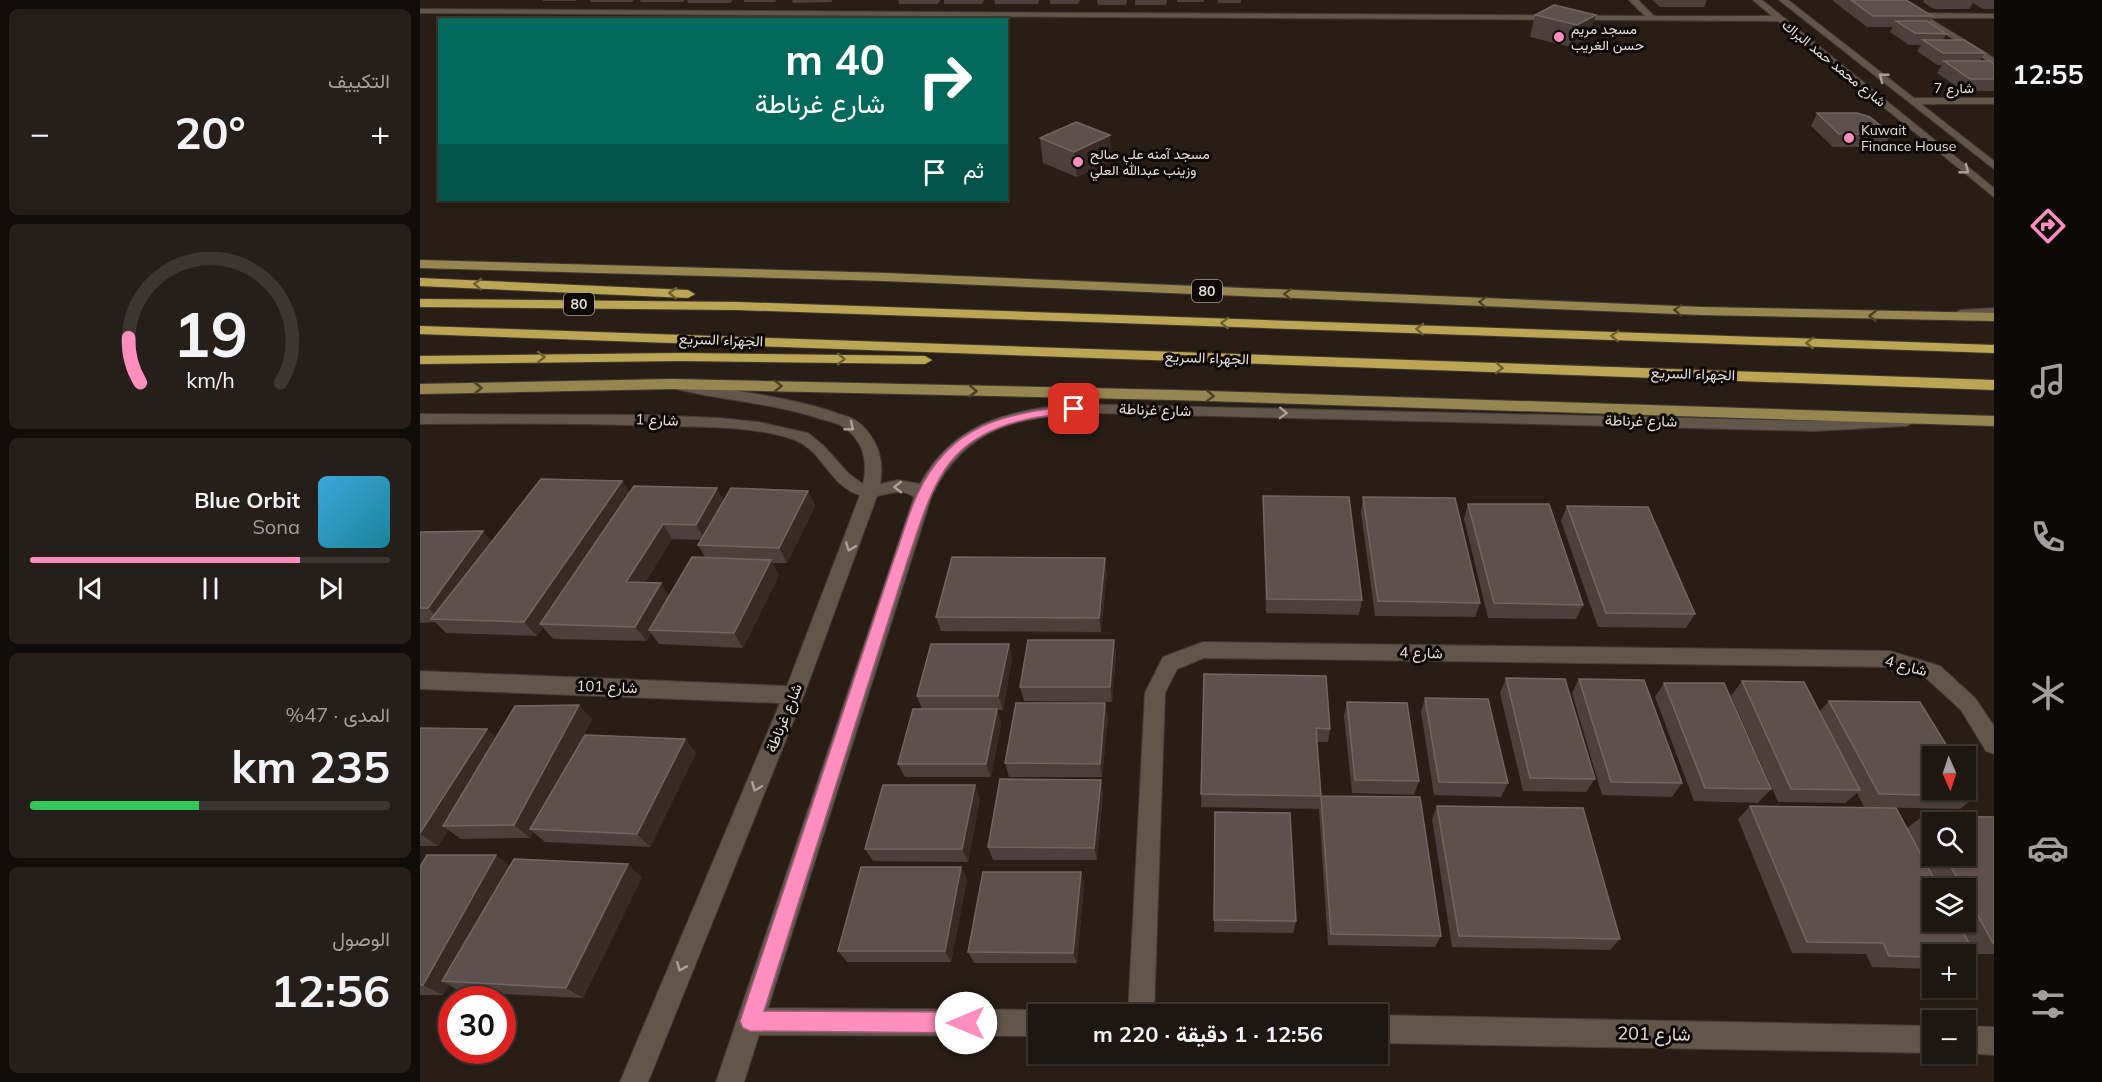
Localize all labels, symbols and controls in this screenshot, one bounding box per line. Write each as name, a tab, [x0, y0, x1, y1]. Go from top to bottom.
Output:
street label: شارع محمد حمد البراك	[1777, 16, 1890, 112]
place label: مسجد مريم حسن الغريب	[1571, 20, 1644, 54]
marker: مسجد مريم حسن الغريب	[1552, 30, 1566, 44]
text: 40 m	[785, 33, 885, 86]
icon: right	[906, 42, 984, 120]
text: 12:55	[2012, 57, 2084, 91]
text: التكييف	[328, 68, 390, 93]
one-way arrow	[1878, 74, 1889, 85]
street label: شارع 7	[1934, 79, 1974, 99]
text: شارع غرناطة	[755, 86, 885, 120]
text: 20°	[174, 104, 246, 160]
text: −	[30, 112, 50, 153]
text: +	[370, 112, 390, 153]
place label: Kuwait Finance House	[1861, 121, 1956, 155]
marker: Kuwait Finance House	[1842, 131, 1856, 145]
place label: مسجد آمنه علي صالح وزينب عبدالله العلي	[1090, 145, 1210, 182]
marker: مسجد آمنه علي صالح وزينب عبدالله العلي	[1071, 155, 1085, 169]
icon: arrive	[918, 156, 951, 189]
text: ثم	[963, 156, 984, 184]
one-way arrow	[1958, 163, 1969, 174]
icon: directions	[2027, 205, 2069, 247]
one-way arrow	[474, 278, 483, 291]
road number: 80	[1192, 280, 1222, 302]
one-way arrow	[668, 286, 677, 299]
one-way arrow	[1283, 288, 1292, 301]
road number: 80	[564, 293, 594, 315]
text: 19	[173, 295, 247, 374]
one-way arrow	[1478, 296, 1487, 309]
one-way arrow	[1673, 304, 1682, 317]
one-way arrow	[1868, 309, 1877, 322]
one-way arrow	[1220, 316, 1229, 329]
one-way arrow	[1415, 323, 1424, 336]
street label: الجهراء السريع	[678, 329, 764, 352]
one-way arrow	[1610, 330, 1619, 342]
one-way arrow	[1805, 336, 1814, 349]
street label: الجهراء السريع	[1164, 347, 1250, 370]
one-way arrow	[537, 351, 546, 364]
one-way arrow	[837, 353, 846, 365]
icon: music	[2027, 360, 2069, 402]
one-way arrow	[1494, 362, 1503, 374]
street label: الجهراء السريع	[1650, 363, 1736, 386]
text: km/h	[186, 367, 234, 394]
one-way arrow	[774, 380, 783, 392]
one-way arrow	[474, 382, 483, 394]
pin	[1048, 383, 1099, 434]
one-way arrow	[969, 384, 978, 397]
one-way arrow	[1206, 390, 1215, 403]
icon: arrive	[1057, 392, 1090, 425]
street label: شارع غرناطة	[1118, 399, 1192, 422]
one-way arrow	[1279, 407, 1288, 419]
street label: شارع 1	[635, 409, 679, 432]
street label: شارع غرناطة	[1605, 410, 1678, 433]
one-way arrow	[843, 419, 854, 430]
one-way arrow	[893, 481, 902, 493]
text: Blue Orbit	[194, 486, 300, 514]
text: Sona	[252, 514, 300, 539]
icon: phone	[2027, 516, 2069, 558]
one-way arrow	[845, 540, 857, 551]
icon: previous	[74, 572, 107, 605]
icon: pause	[194, 572, 227, 605]
icon: next	[314, 572, 347, 605]
street label: شارع 4	[1399, 643, 1443, 664]
street label: شارع 4	[1882, 651, 1930, 682]
icon: climate	[2027, 672, 2069, 714]
street label: شارع 101	[576, 676, 638, 699]
street label: شارع غرناطة	[761, 681, 808, 756]
text: المدى · 47%	[286, 702, 390, 727]
text: 235 km	[231, 738, 390, 794]
north arrow	[1922, 746, 1976, 800]
map controls	[1922, 746, 1976, 1064]
one-way arrow	[751, 781, 763, 792]
button: search	[1922, 812, 1976, 866]
icon: car	[2027, 827, 2069, 869]
button: layers	[1922, 878, 1976, 932]
text: الوصول	[332, 926, 390, 951]
button: +	[1922, 944, 1976, 998]
one-way arrow	[676, 961, 688, 972]
text: 12:56	[271, 962, 390, 1018]
icon: filters	[2027, 983, 2069, 1025]
speed limit sign: 30	[438, 986, 516, 1064]
position arrow	[934, 991, 998, 1055]
button: −	[1922, 1010, 1976, 1064]
text: 12:56 · 1 دقيقة · 220 m	[1093, 1020, 1323, 1048]
street label: شارع 201	[1617, 1021, 1691, 1047]

